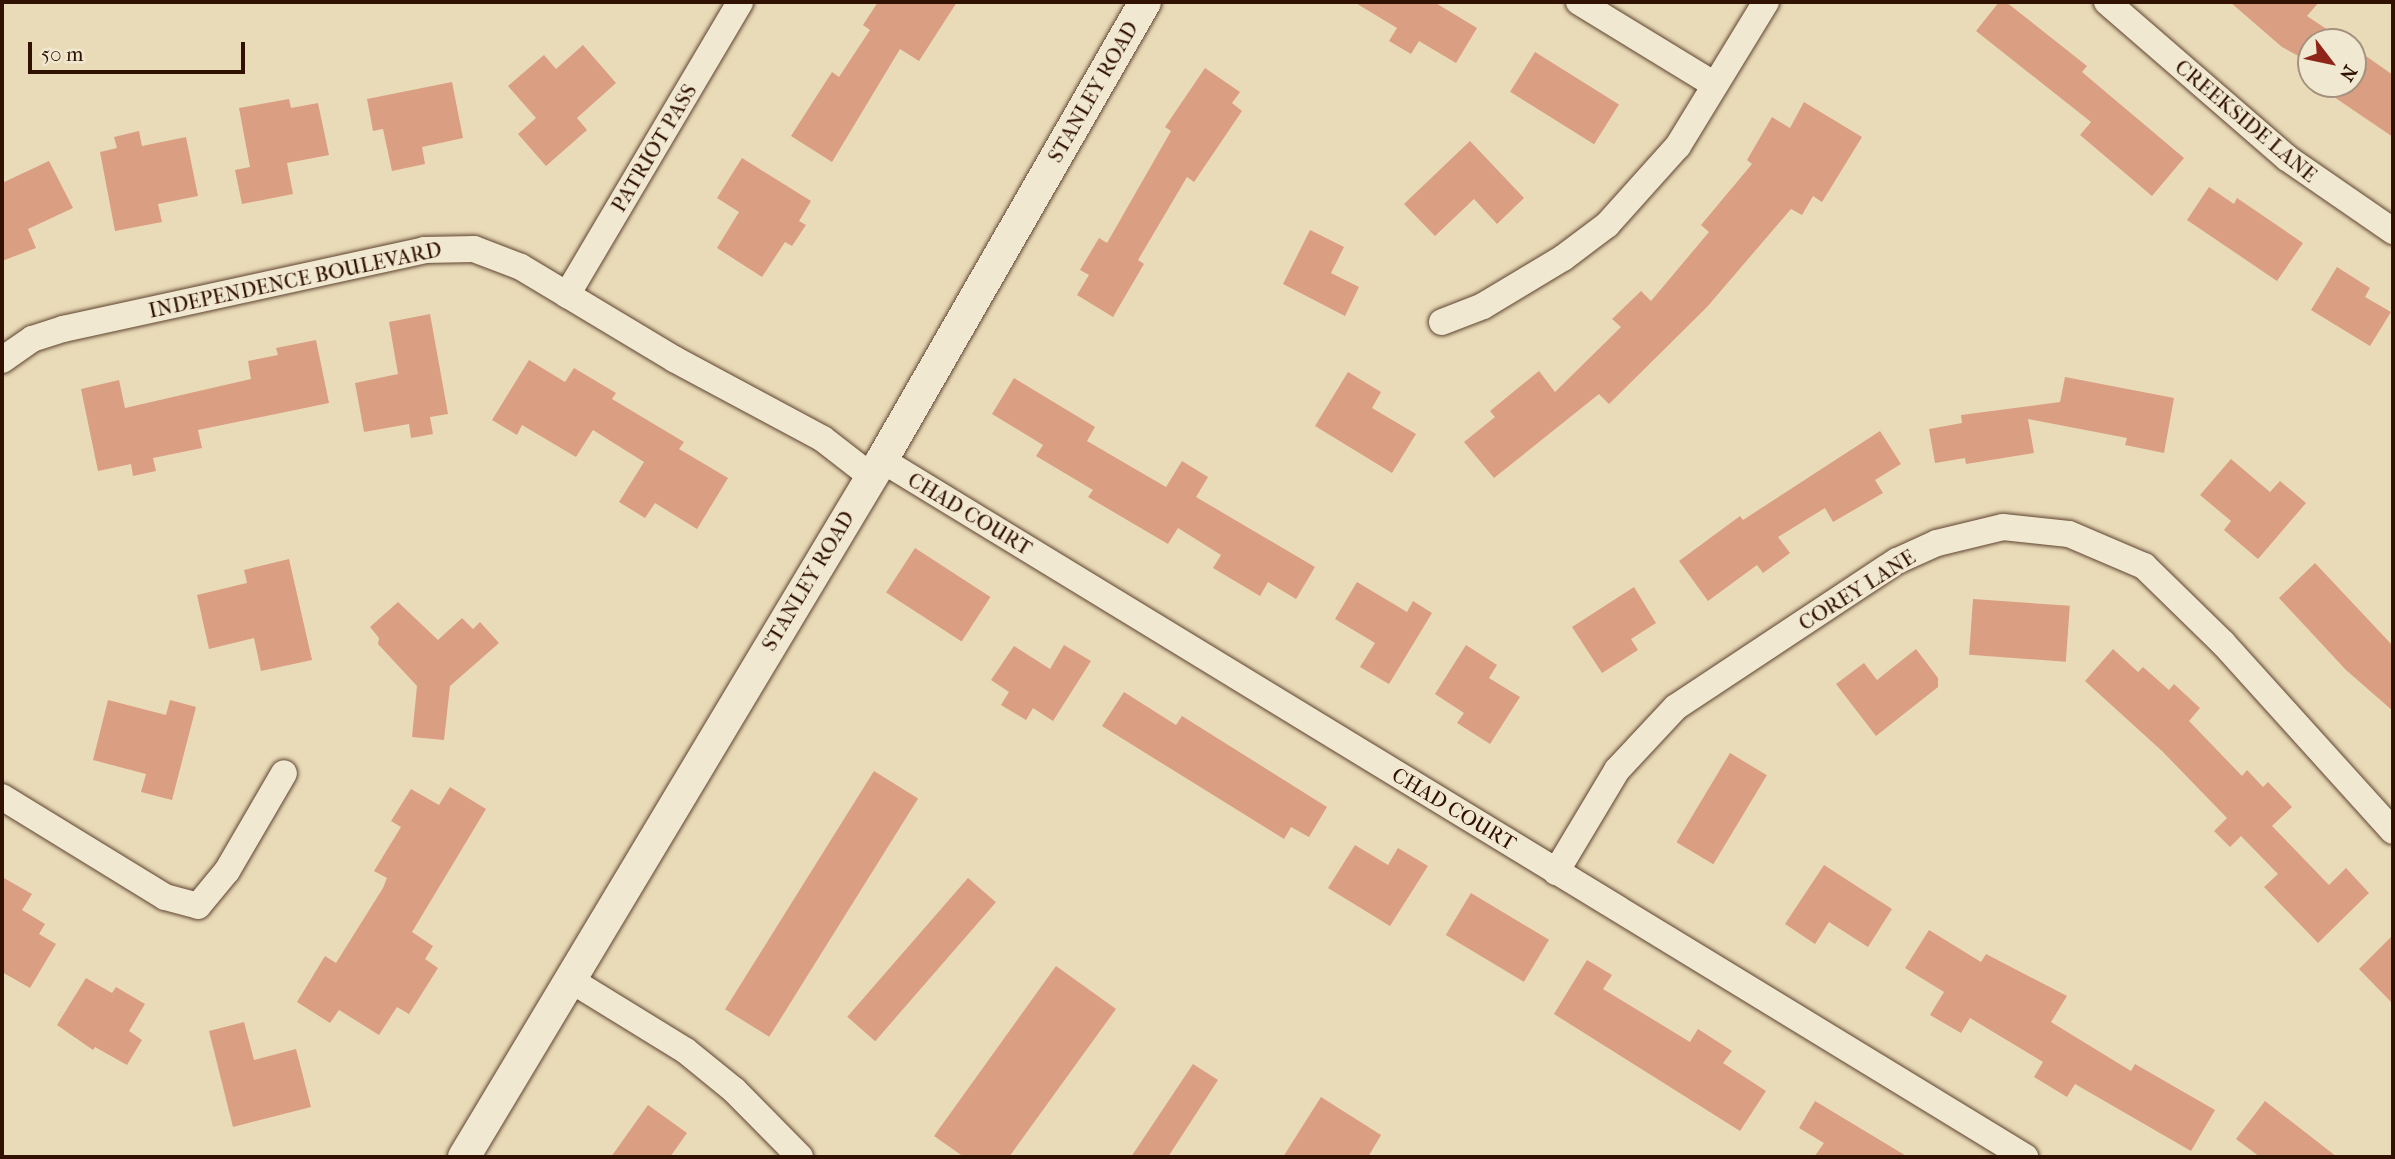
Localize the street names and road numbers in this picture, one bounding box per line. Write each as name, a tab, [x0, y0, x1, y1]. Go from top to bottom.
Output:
street label: STANLEY ROAD	[1042, 17, 1144, 167]
street label: CREEKSIDE LANE	[2170, 54, 2322, 188]
street label: PATRIOT PASS	[606, 79, 702, 217]
street label: INDEPENDENCE BOULEVARD	[146, 237, 444, 323]
street label: CHAD COURT	[903, 467, 1037, 561]
street label: STANLEY ROAD	[756, 506, 860, 656]
street label: COREY LANE	[1794, 544, 1920, 636]
street label: CHAD COURT	[1387, 762, 1521, 856]

